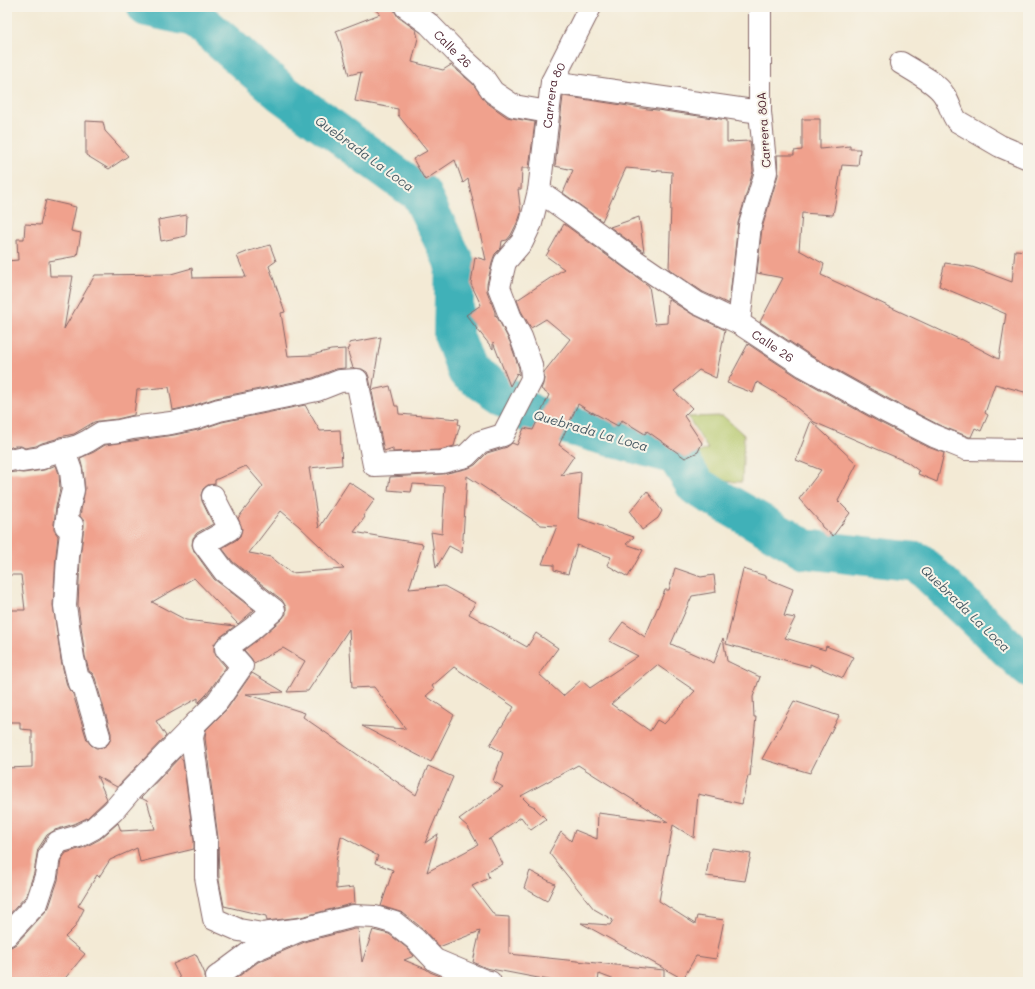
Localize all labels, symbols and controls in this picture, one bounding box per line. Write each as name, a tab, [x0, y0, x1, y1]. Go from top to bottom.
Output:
street label: Calle 26	[431, 26, 475, 71]
street label: Carrera 80	[539, 59, 569, 129]
street label: Carrera 80A	[752, 92, 774, 168]
water label: Quebrada La Loca	[312, 111, 418, 195]
street label: Calle 26	[749, 326, 797, 365]
water label: Quebrada La Loca	[532, 406, 650, 454]
water label: Quebrada La Loca	[918, 561, 1014, 655]

